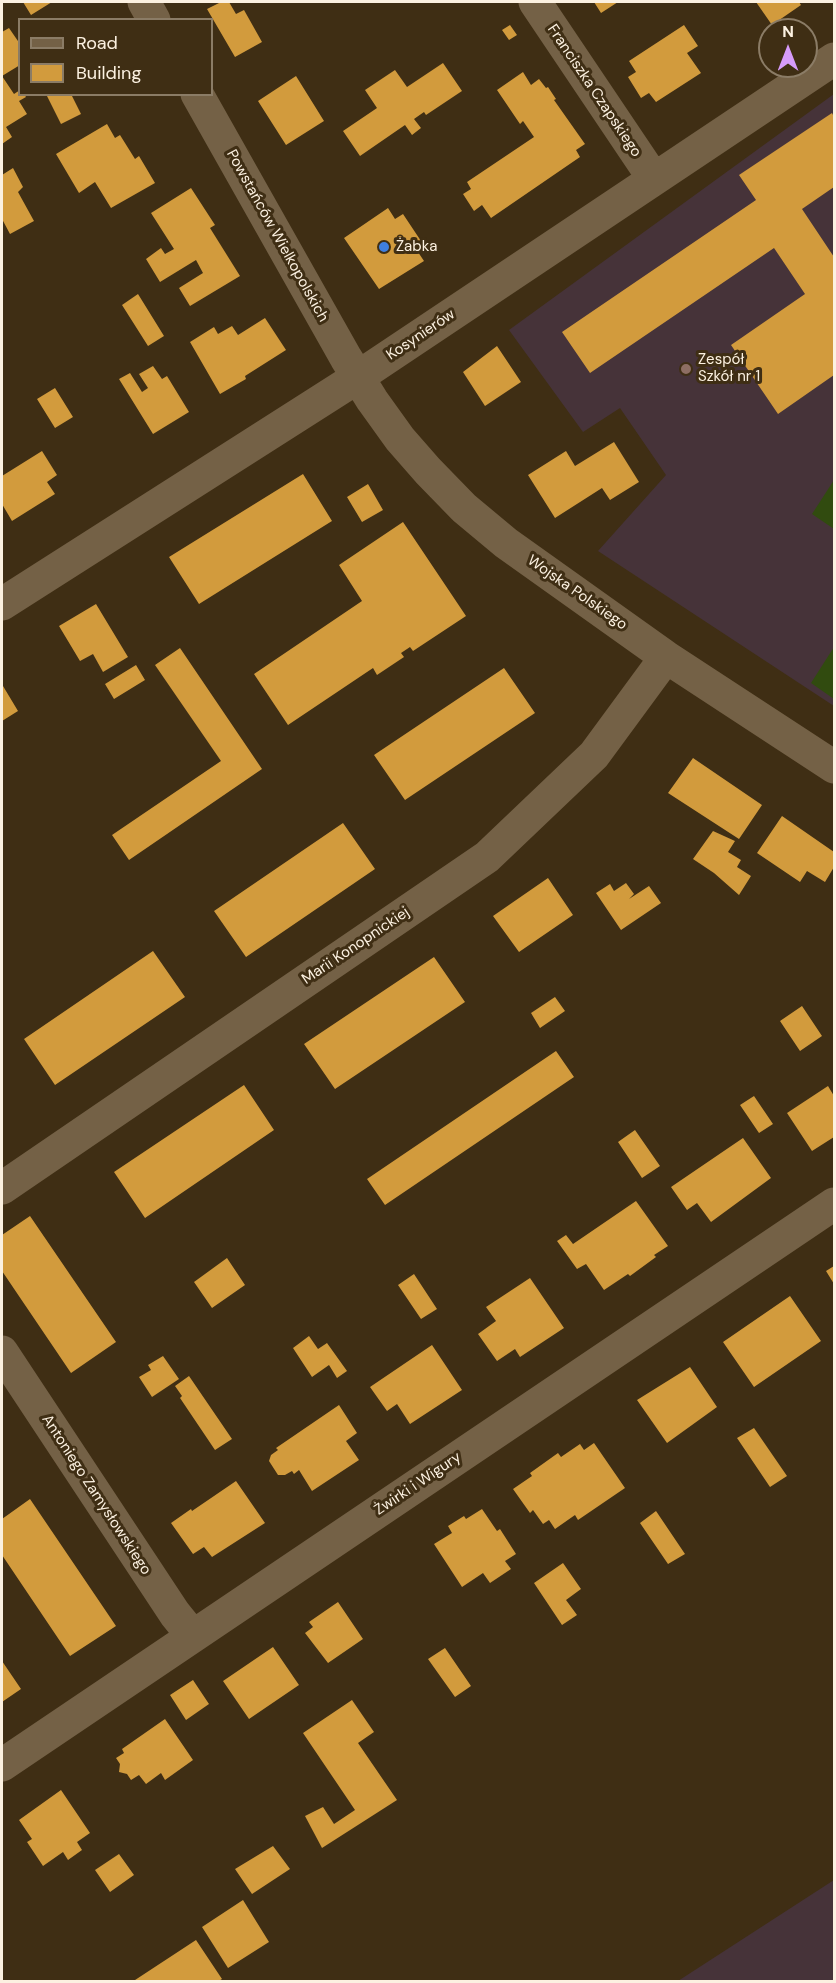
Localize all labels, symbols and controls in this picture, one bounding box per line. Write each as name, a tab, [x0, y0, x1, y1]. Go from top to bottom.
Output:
legend	[18, 18, 213, 96]
north arrow	[758, 18, 818, 78]
street label: Franciszka Czapskiego	[543, 21, 645, 161]
text: N	[782, 21, 794, 42]
text: Road	[76, 31, 118, 55]
text: Building	[76, 61, 141, 85]
street label: Powstańców Wielkopolskich	[222, 147, 332, 325]
place label: Żabka	[396, 238, 437, 256]
marker: Żabka	[377, 240, 391, 254]
street label: Kosynierów	[383, 306, 459, 364]
place label: Zespół Szkół nr 1	[698, 351, 760, 386]
marker: Zespół Szkół nr 1	[679, 362, 693, 376]
street label: Wojska Polskiego	[523, 552, 631, 634]
street label: Marii Konopnickiej	[299, 903, 413, 989]
street label: Antoniego Zamysłowskiego	[37, 1411, 155, 1579]
street label: Żwirki i Wigury	[371, 1448, 465, 1520]

